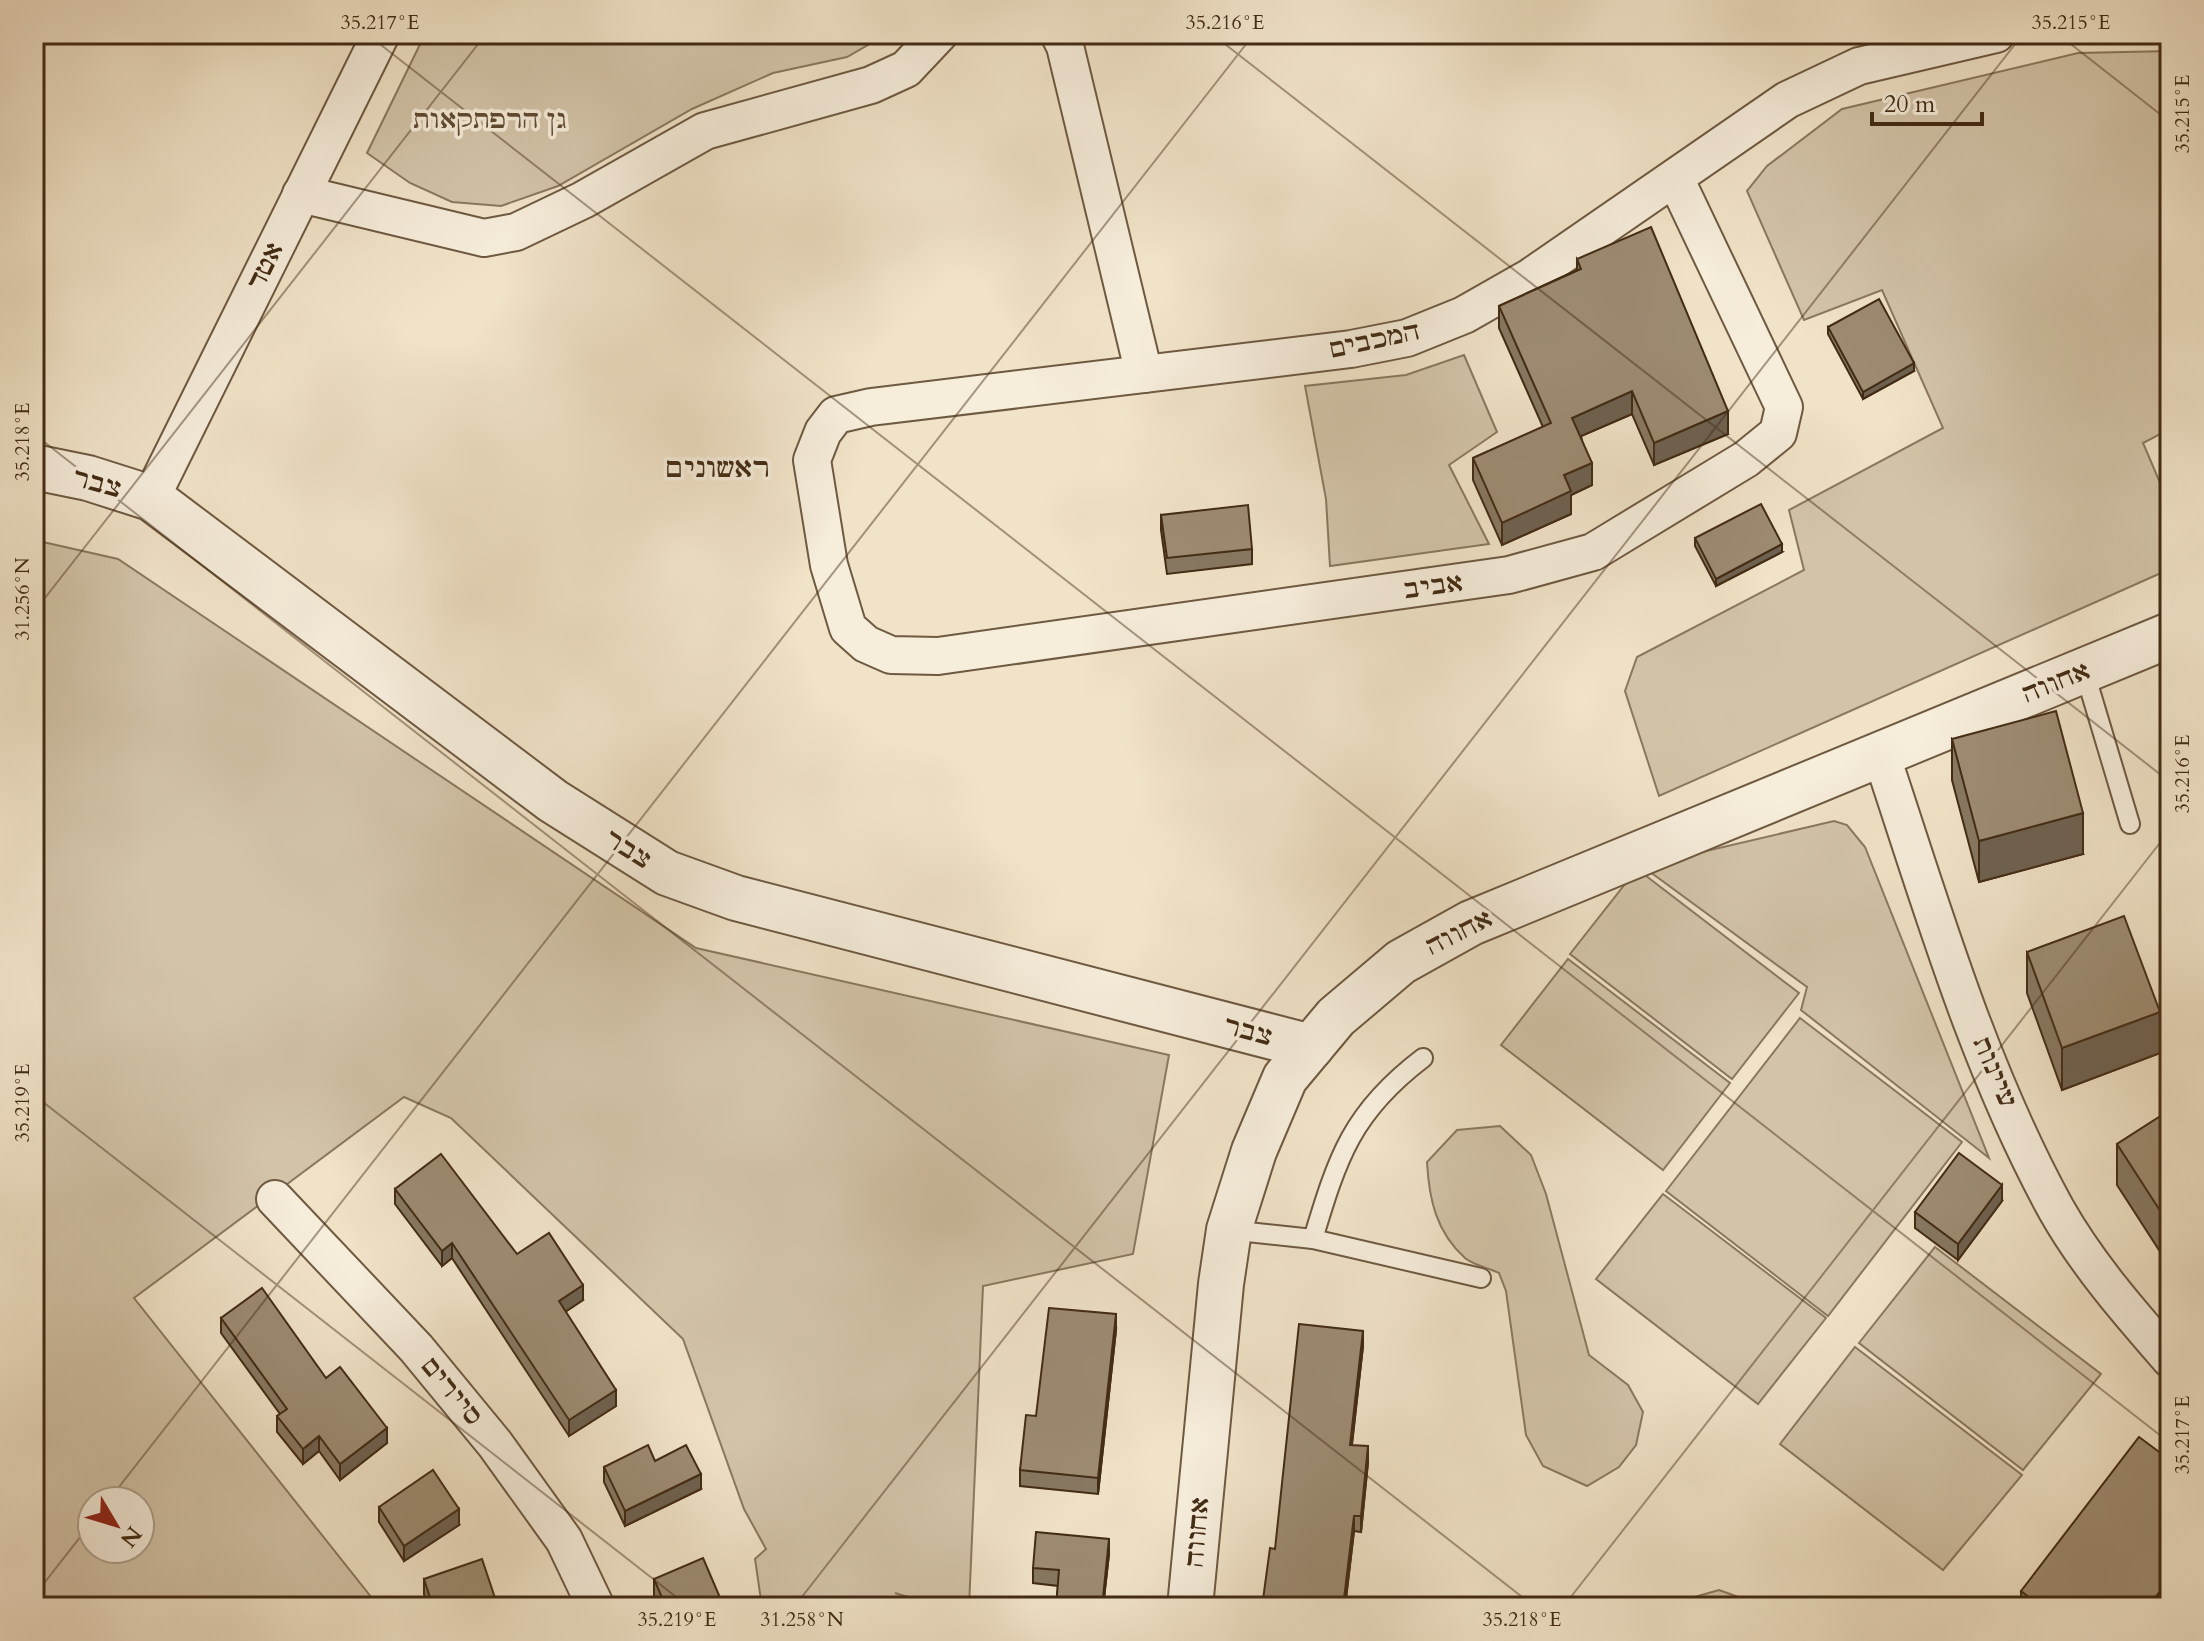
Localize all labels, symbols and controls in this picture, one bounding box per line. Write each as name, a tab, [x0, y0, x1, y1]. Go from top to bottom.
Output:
text: 35.217°E	[341, 9, 419, 36]
text: 35.216°E	[1186, 9, 1264, 36]
text: 35.215°E	[2032, 9, 2110, 36]
text: 35.215°E	[2169, 75, 2196, 153]
scale bar	[1872, 76, 1982, 126]
text: 20 m	[1884, 88, 1936, 121]
park label: גן הרפתקאות	[413, 102, 567, 137]
street label: אטד	[238, 236, 292, 296]
street label: המכבים	[1325, 313, 1423, 367]
text: 35.218°E	[9, 403, 36, 481]
district label: ראשונים	[666, 449, 770, 487]
street label: צבר	[69, 460, 125, 506]
text: 31.256°N	[9, 557, 36, 641]
street label: אביב	[1401, 565, 1465, 607]
street label: אחווה	[2017, 653, 2095, 711]
text: 35.216°E	[2169, 735, 2196, 813]
street label: צבר	[598, 821, 658, 877]
street label: אחווה	[1420, 900, 1498, 964]
street label: צבר	[1220, 1008, 1276, 1054]
street label: עיינות	[1964, 1031, 2026, 1113]
text: 35.219°E	[9, 1064, 36, 1142]
street label: סיירים	[413, 1349, 491, 1433]
text: 35.217°E	[2169, 1396, 2196, 1474]
north arrow	[76, 1485, 156, 1565]
street label: אחווה	[1177, 1495, 1217, 1569]
text: N	[113, 1520, 149, 1553]
text: 35.219°E	[638, 1606, 716, 1633]
text: 31.258°N	[760, 1606, 844, 1633]
text: 35.218°E	[1483, 1606, 1561, 1633]

